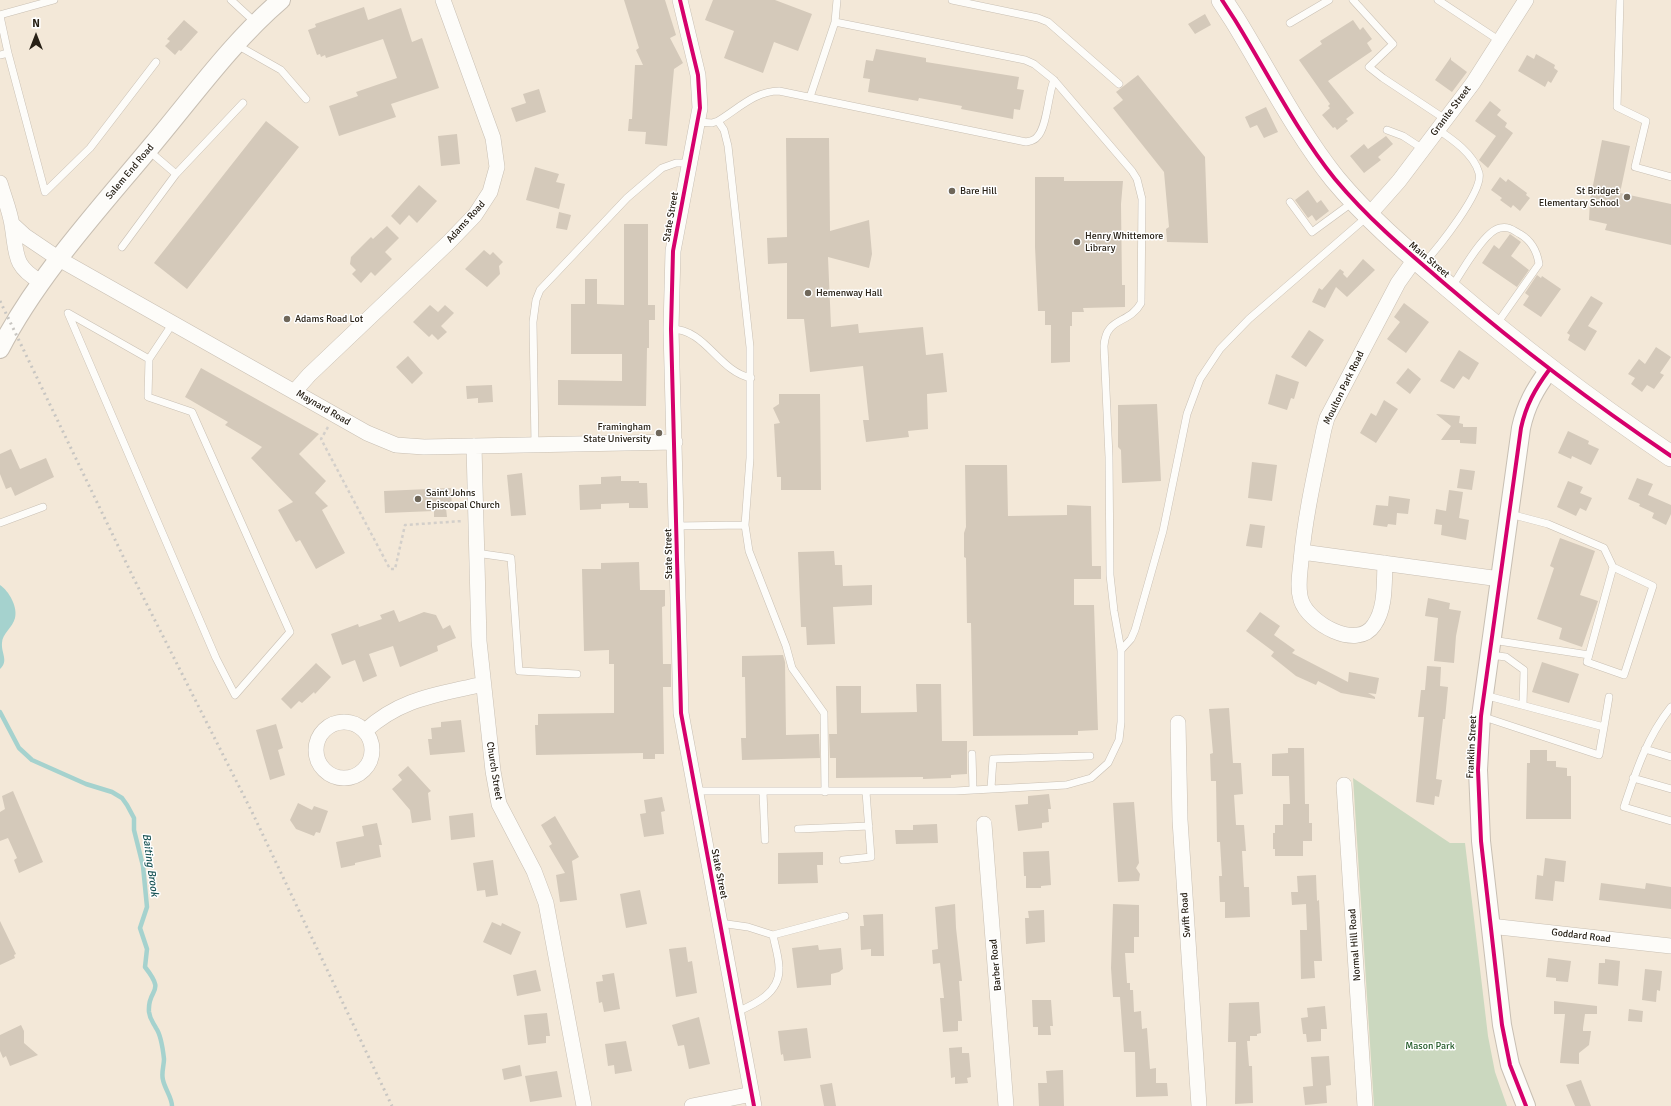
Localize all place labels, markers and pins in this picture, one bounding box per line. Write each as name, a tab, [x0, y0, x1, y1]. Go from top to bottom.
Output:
place label: Bare Hill	[960, 185, 997, 197]
place label: St Bridget Elementary School	[1539, 185, 1619, 208]
marker: Bare Hill	[947, 186, 957, 196]
marker: St Bridget Elementary School	[1622, 192, 1632, 202]
place label: Henry Whittemore Library	[1085, 230, 1163, 254]
marker: Henry Whittemore Library	[1072, 237, 1082, 247]
place label: Hemenway Hall	[816, 287, 883, 299]
marker: Hemenway Hall	[803, 288, 813, 298]
place label: Adams Road Lot	[295, 313, 363, 325]
marker: Adams Road Lot	[282, 314, 292, 324]
place label: Framingham State University	[583, 421, 651, 444]
marker: Framingham State University	[654, 428, 664, 438]
place label: Saint Johns Episcopal Church	[426, 487, 500, 510]
marker: Saint Johns Episcopal Church	[413, 494, 423, 504]

